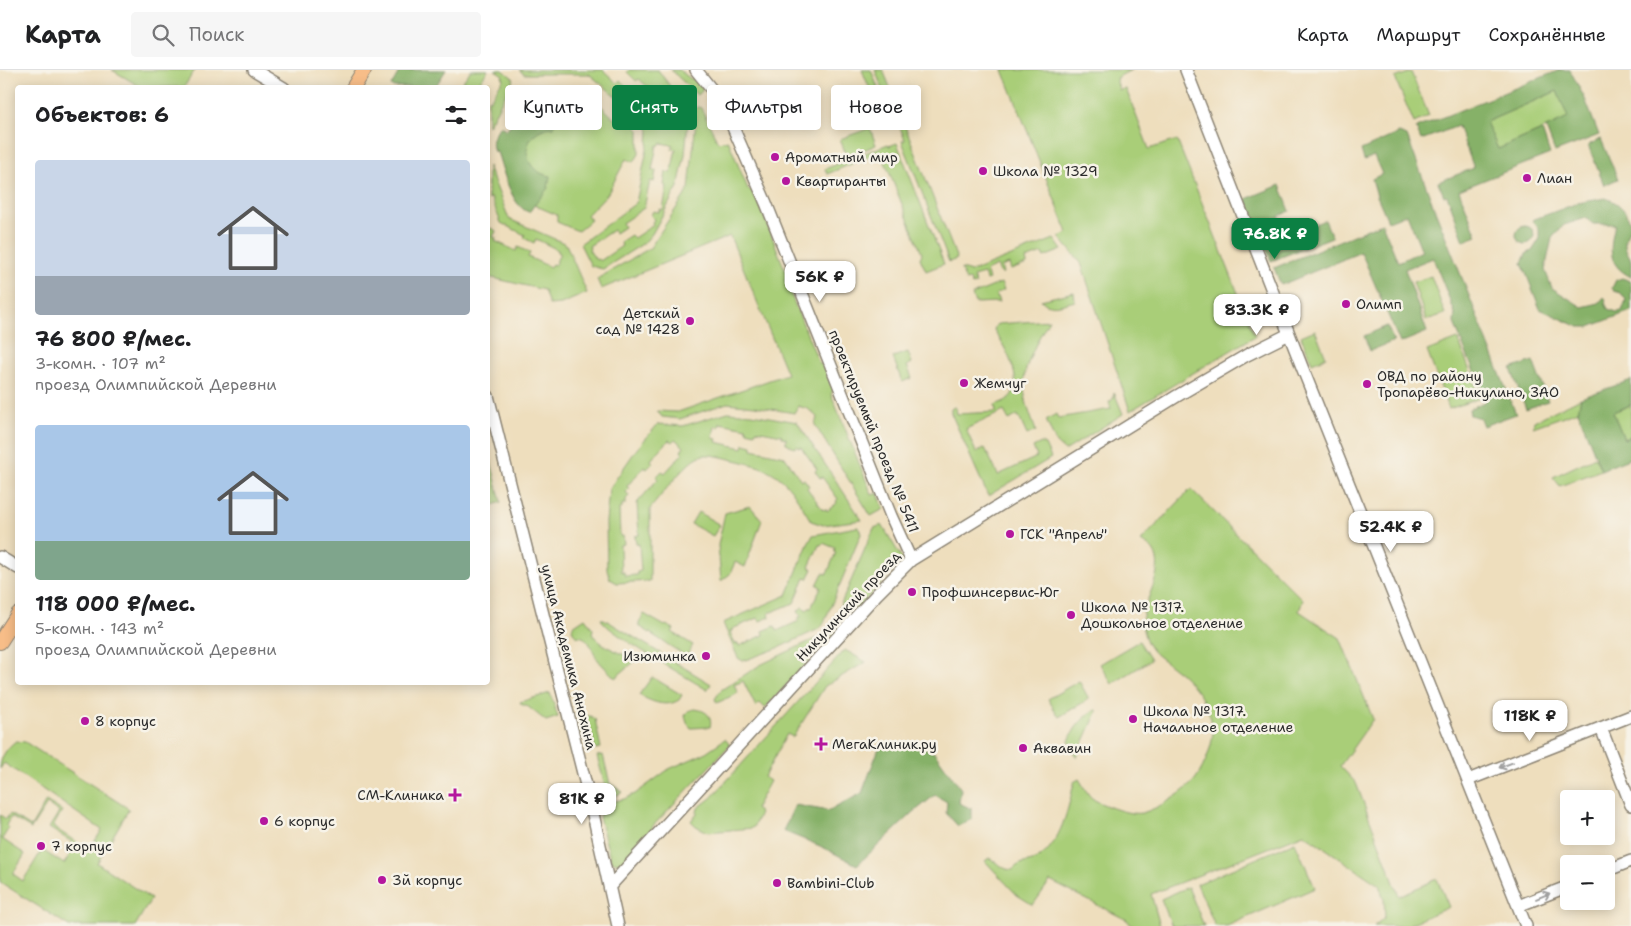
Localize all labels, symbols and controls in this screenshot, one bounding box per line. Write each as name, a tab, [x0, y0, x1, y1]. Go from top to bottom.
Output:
search box	[131, 12, 481, 57]
text: Карта	[25, 19, 101, 51]
icon: search	[149, 21, 177, 49]
text: Поиск	[189, 22, 244, 47]
text: Карта	[1297, 23, 1348, 47]
text: Маршрут	[1376, 23, 1460, 47]
text: Сохранённые	[1488, 23, 1606, 47]
chip: Купить	[505, 85, 602, 130]
chip: Снять	[612, 85, 697, 130]
chip: Фильтры	[707, 85, 821, 130]
chip: Новое	[831, 85, 921, 130]
text: Объектов: 6	[35, 101, 169, 129]
icon: filters	[442, 101, 470, 129]
place label: Ароматный мир	[785, 148, 898, 166]
marker: Ароматный мир	[769, 151, 781, 163]
place label: Школа № 1329	[993, 162, 1098, 180]
marker: Школа № 1329	[977, 165, 989, 177]
place label: Лиан	[1537, 169, 1572, 187]
place label: Квартиранты	[796, 172, 886, 190]
marker: Лиан	[1521, 172, 1533, 184]
marker: Квартиранты	[780, 175, 792, 187]
icon: home	[208, 193, 298, 283]
pin: 76.8K ₽	[1229, 218, 1321, 260]
text: 76.8K ₽	[1242, 223, 1308, 244]
pin: 56K ₽	[785, 260, 855, 303]
text: 56K ₽	[796, 266, 844, 287]
pin: 83.3K ₽	[1211, 294, 1303, 336]
place label: Олимп	[1356, 295, 1402, 313]
marker: Олимп	[1340, 298, 1352, 310]
text: 83.3K ₽	[1225, 299, 1289, 320]
place label: Детский сад № 1428	[596, 304, 680, 338]
marker: Детский сад № 1428	[684, 315, 696, 327]
text: 76 800 ₽/мес.	[35, 325, 192, 353]
street label: проектируемый проезд № 5411	[825, 327, 923, 535]
text: 3-комн. · 107 m²	[35, 353, 166, 374]
place label: ОВД по району Тропарёво-Никулино, ЗАО	[1377, 367, 1559, 401]
text: проезд Олимпийской Деревни	[35, 374, 277, 395]
place label: Жемчуг	[974, 374, 1027, 392]
marker: Жемчуг	[958, 377, 970, 389]
marker: ОВД по району Тропарёво-Никулино, ЗАО	[1361, 378, 1373, 390]
icon: home	[208, 458, 298, 548]
pin: 52.4K ₽	[1345, 510, 1437, 553]
text: 52.4K ₽	[1360, 516, 1422, 537]
place label: ГСК "Апрель"	[1020, 525, 1107, 543]
marker: ГСК "Апрель"	[1004, 528, 1016, 540]
street label: Никулинский проезд	[792, 547, 904, 665]
street label: улица Академика Анохина	[537, 562, 601, 752]
place label: Профшинсервис-Юг	[922, 583, 1060, 601]
marker: Профшинсервис-Юг	[906, 586, 918, 598]
text: 118 000 ₽/мес.	[35, 590, 196, 618]
place label: Школа № 1317. Дошкольное отделение	[1081, 598, 1243, 632]
marker: Школа № 1317. Дошкольное отделение	[1065, 609, 1077, 621]
text: 5-комн. · 143 m²	[35, 618, 164, 639]
text: проезд Олимпийской Деревни	[35, 639, 277, 660]
place label: Изюминка	[623, 647, 696, 665]
marker: Изюминка	[700, 650, 712, 662]
pin: 118K ₽	[1489, 700, 1571, 742]
place label: Школа № 1317. Начальное отделение	[1143, 702, 1294, 736]
text: 118K ₽	[1504, 705, 1556, 726]
place label: 8 корпус	[95, 712, 156, 730]
marker: Школа № 1317. Начальное отделение	[1127, 713, 1139, 725]
marker: 8 корпус	[79, 715, 91, 727]
place label: МегаКлиник.ру	[832, 735, 937, 753]
marker: МегаКлиник.ру	[814, 737, 828, 751]
place label: Аквавин	[1033, 739, 1091, 757]
marker: Аквавин	[1017, 742, 1029, 754]
one-way arrow	[1499, 762, 1514, 771]
pin: 81K ₽	[547, 782, 617, 825]
place label: СМ-Клиника	[357, 786, 444, 804]
marker: СМ-Клиника	[448, 788, 462, 802]
text: 81K ₽	[559, 788, 605, 809]
map controls	[1560, 790, 1615, 910]
button: +	[1560, 790, 1615, 845]
place label: 6 корпус	[274, 812, 335, 830]
marker: 6 корпус	[258, 815, 270, 827]
place label: 7 корпус	[51, 837, 112, 855]
marker: 7 корпус	[35, 840, 47, 852]
button: −	[1560, 855, 1615, 910]
place label: 3й корпус	[392, 871, 462, 889]
marker: 3й корпус	[376, 874, 388, 886]
place label: Bambini-Club	[787, 874, 875, 892]
marker: Bambini-Club	[771, 877, 783, 889]
one-way arrow	[1535, 890, 1550, 900]

